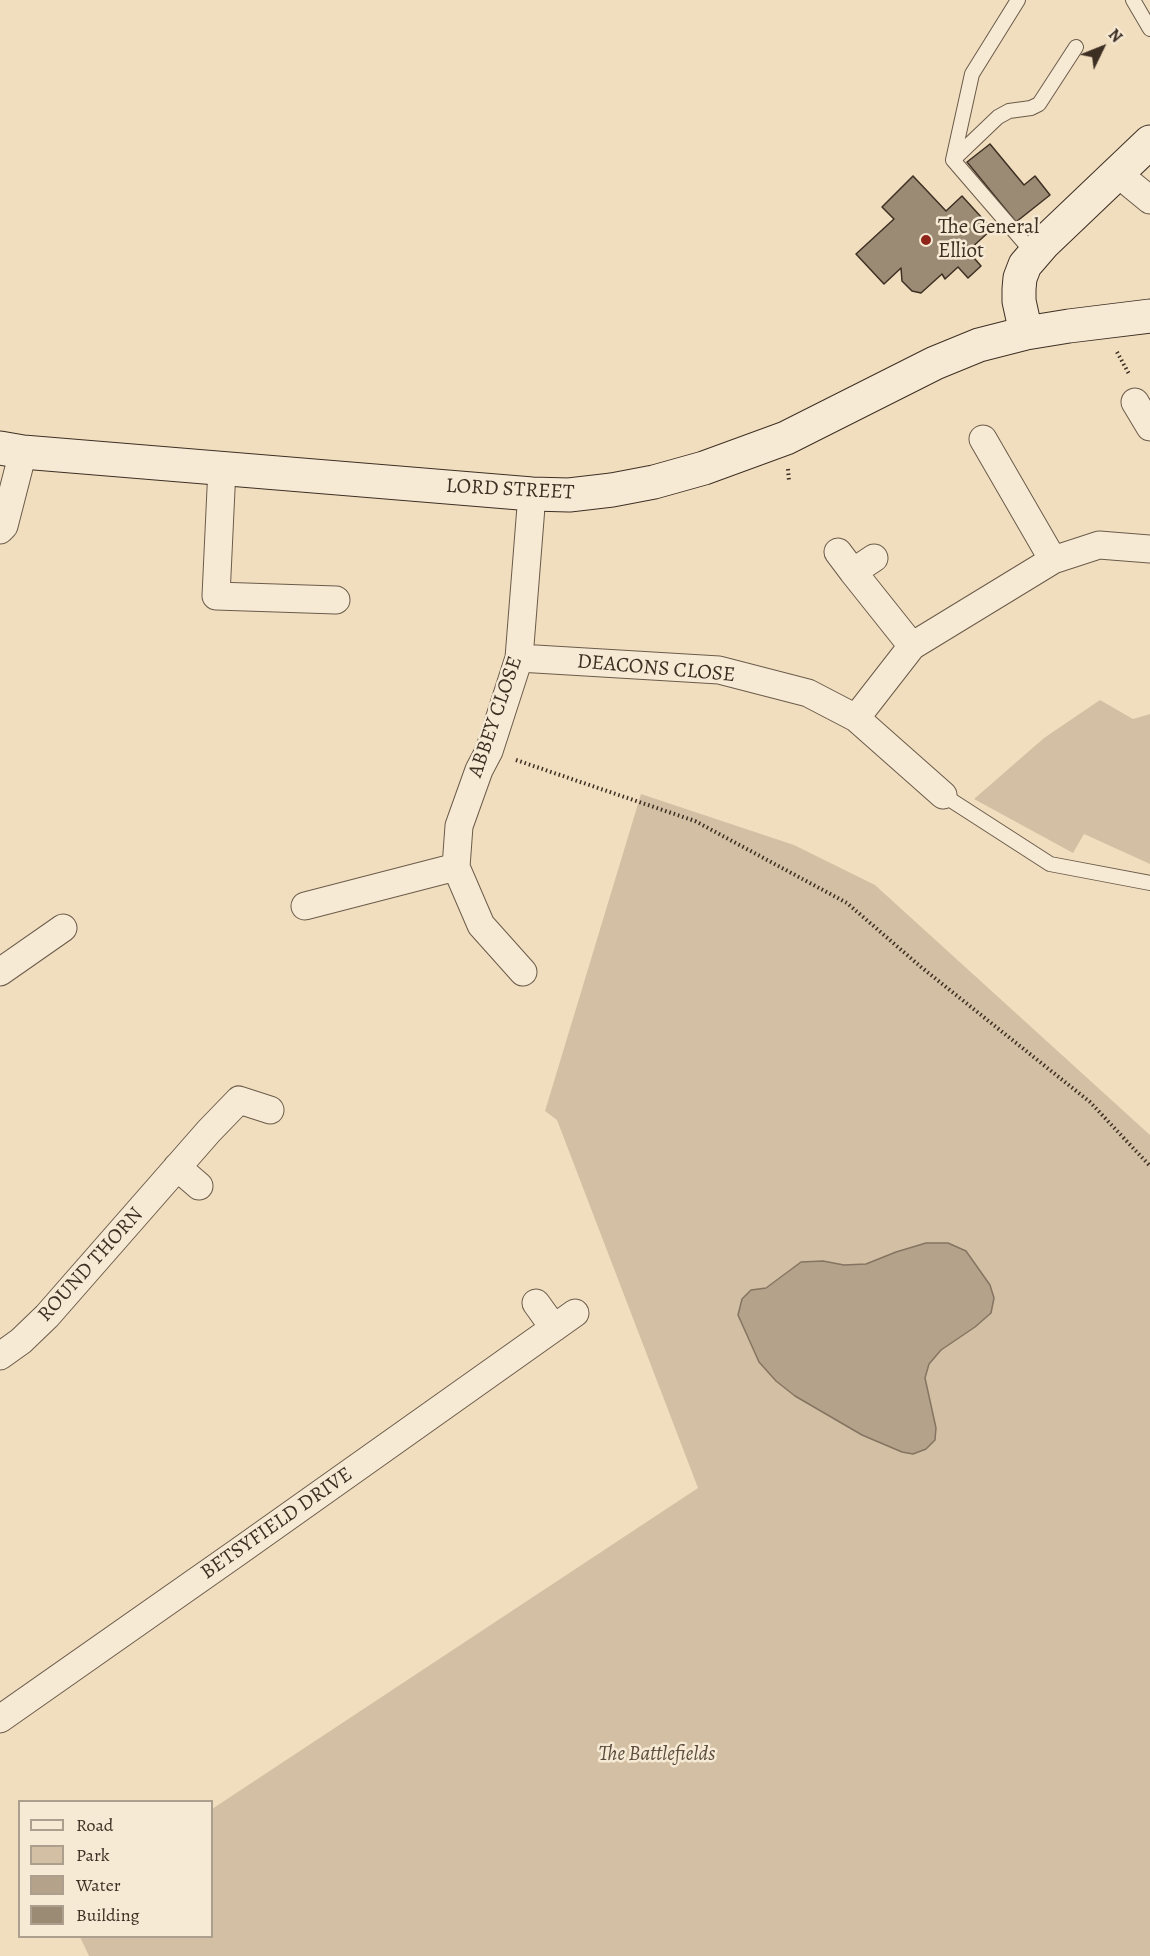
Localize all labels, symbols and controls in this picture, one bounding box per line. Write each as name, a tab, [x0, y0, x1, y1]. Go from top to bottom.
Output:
north arrow	[1072, 18, 1132, 78]
text: N	[1103, 24, 1127, 47]
place label: The General Elliot	[938, 215, 1039, 265]
marker: The General Elliot	[919, 233, 933, 247]
street label: LORD STREET	[445, 474, 575, 506]
street label: DEACONS CLOSE	[576, 650, 736, 688]
street label: ABBEY CLOSE	[464, 653, 528, 781]
street label: ROUND THORN	[33, 1203, 149, 1327]
street label: BETSYFIELD DRIVE	[196, 1462, 358, 1586]
park label: The Battlefields	[599, 1742, 715, 1768]
legend	[18, 1800, 213, 1938]
text: Road	[76, 1813, 113, 1837]
text: Park	[76, 1843, 110, 1867]
text: Water	[76, 1873, 121, 1897]
text: Building	[76, 1903, 140, 1927]

